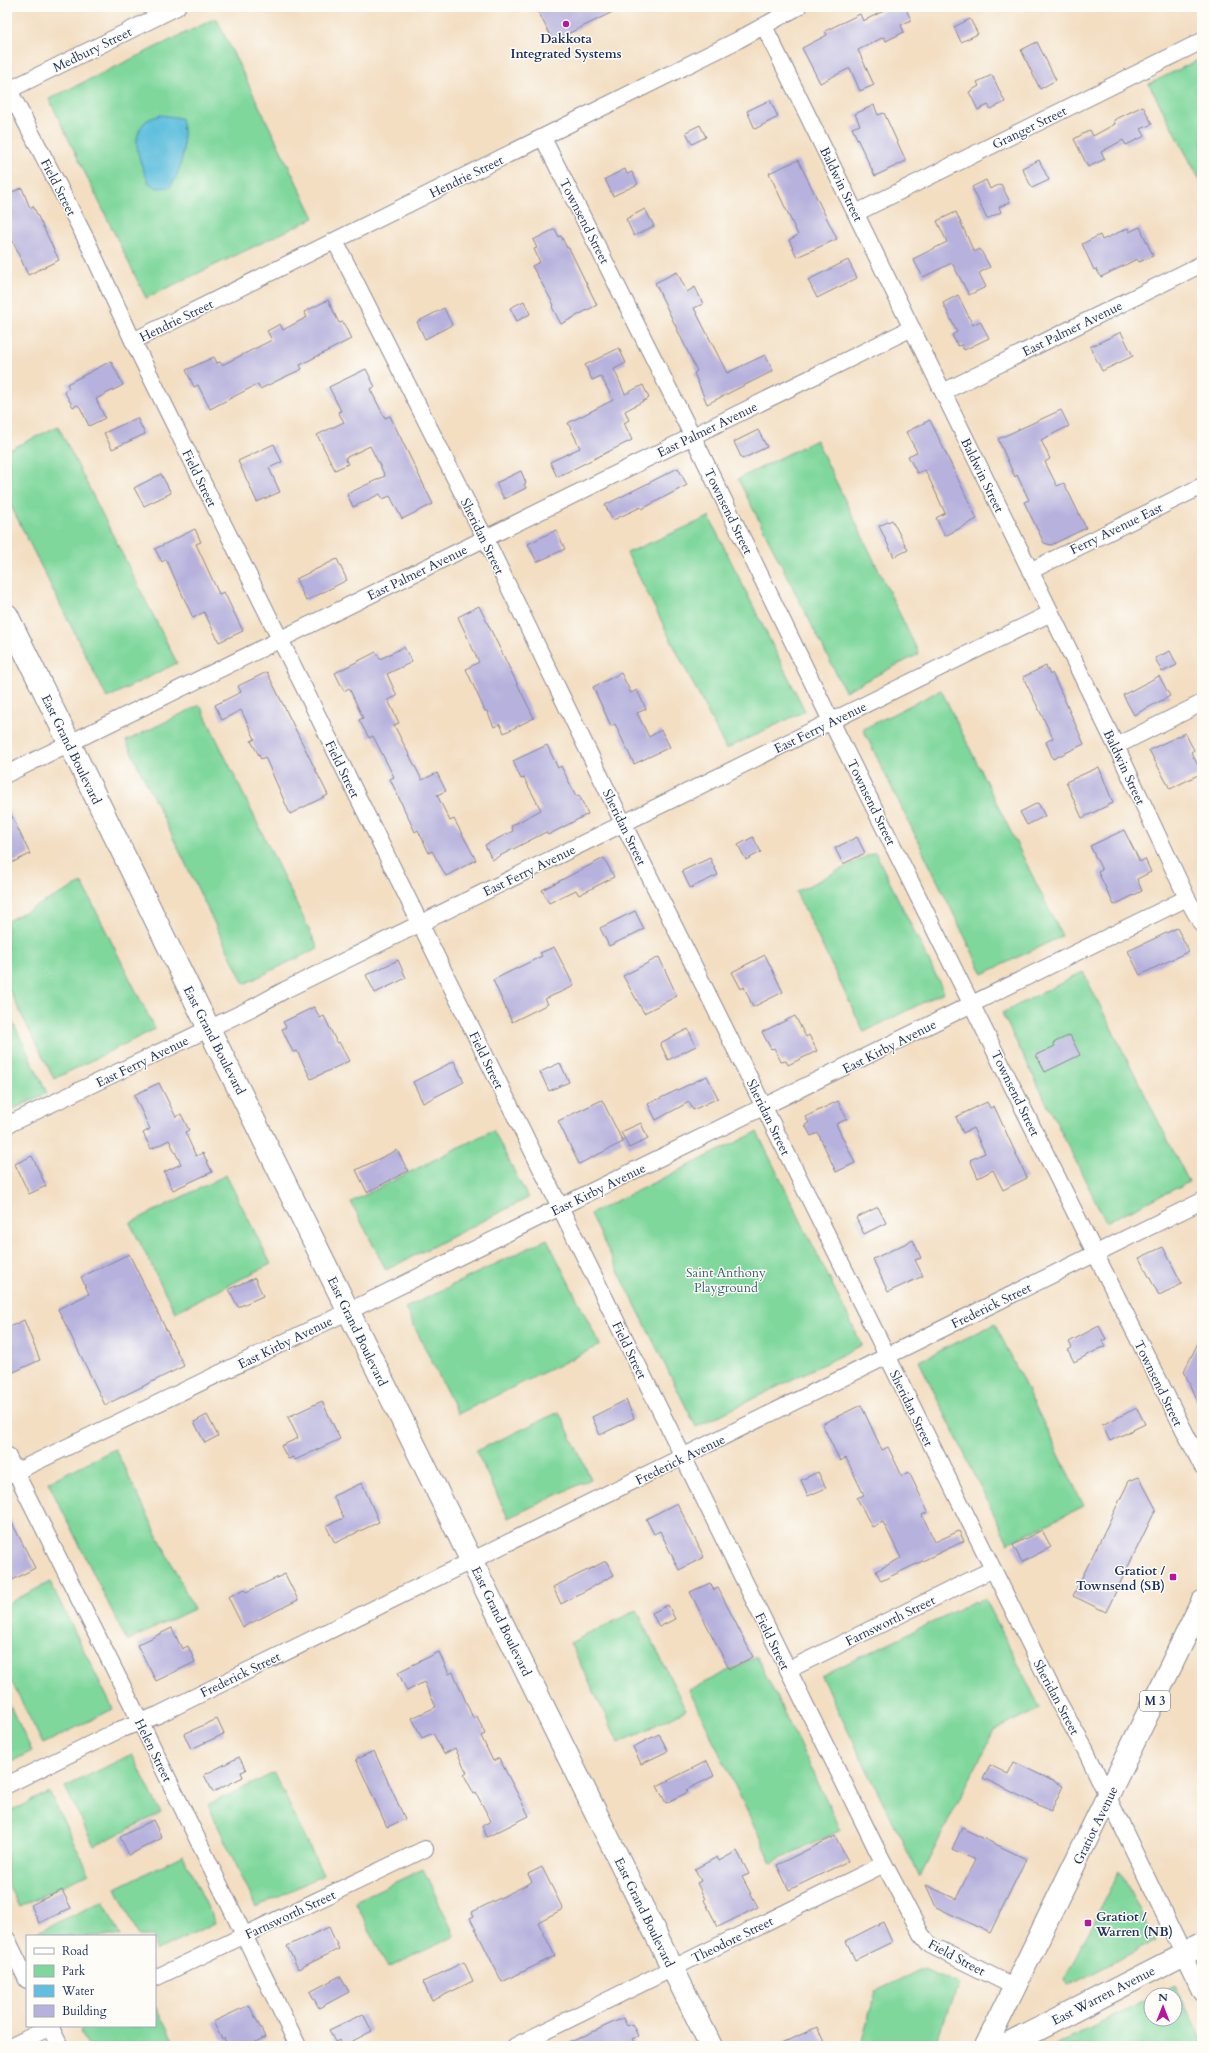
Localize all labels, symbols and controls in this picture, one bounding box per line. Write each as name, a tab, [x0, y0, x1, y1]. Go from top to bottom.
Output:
marker: Dakkota Integrated Systems	[561, 19, 571, 29]
street label: Medbury Street	[50, 23, 135, 77]
place label: Dakkota Integrated Systems	[510, 30, 622, 63]
street label: Granger Street	[989, 102, 1070, 154]
street label: Baldwin Street	[815, 144, 867, 225]
street label: Hendrie Street	[426, 151, 506, 203]
street label: Field Street	[36, 156, 80, 219]
street label: Townsend Street	[555, 176, 613, 267]
street label: Hendrie Street	[136, 295, 216, 347]
street label: East Palmer Avenue	[1019, 297, 1126, 361]
street label: East Palmer Avenue	[654, 398, 761, 462]
street label: Baldwin Street	[956, 435, 1008, 516]
street label: Field Street	[177, 447, 221, 510]
street label: Townsend Street	[699, 465, 757, 557]
street label: Sheridan Street	[456, 495, 508, 578]
street label: Ferry Avenue East	[1067, 499, 1166, 559]
street label: East Palmer Avenue	[364, 541, 471, 605]
street label: East Grand Boulevard	[37, 692, 106, 807]
street label: East Ferry Avenue	[771, 698, 870, 758]
street label: Baldwin Street	[1099, 727, 1149, 808]
street label: Field Street	[320, 738, 364, 801]
street label: Townsend Street	[842, 756, 900, 848]
street label: Sheridan Street	[598, 786, 650, 869]
street label: East Ferry Avenue	[480, 841, 579, 901]
street label: East Grand Boulevard	[179, 983, 249, 1098]
street label: East Kirby Avenue	[839, 1015, 940, 1078]
street label: Field Street	[464, 1029, 508, 1092]
street label: East Ferry Avenue	[93, 1032, 192, 1092]
street label: Townsend Street	[986, 1047, 1044, 1139]
street label: Sheridan Street	[742, 1076, 794, 1159]
street label: East Kirby Avenue	[548, 1159, 649, 1221]
park label: Saint Anthony Playground	[686, 1264, 766, 1297]
street label: East Grand Boulevard	[323, 1274, 392, 1389]
street label: Frederick Street	[948, 1279, 1034, 1333]
street label: East Kirby Avenue	[235, 1312, 336, 1374]
street label: Field Street	[607, 1319, 651, 1382]
street label: Townsend Street	[1129, 1337, 1187, 1429]
street label: Sheridan Street	[885, 1367, 937, 1450]
street label: Frederick Avenue	[633, 1430, 728, 1489]
place label: Gratiot / Townsend (SB)	[1076, 1562, 1165, 1595]
street label: East Grand Boulevard	[467, 1564, 536, 1679]
marker: Gratiot / Townsend (SB)	[1168, 1572, 1178, 1582]
street label: Farnsworth Street	[843, 1591, 938, 1650]
street label: Field Street	[750, 1610, 794, 1673]
street label: Frederick Street	[197, 1648, 283, 1702]
street label: Sheridan Street	[1029, 1657, 1083, 1738]
road number: M 3	[1140, 1691, 1170, 1711]
street label: Helen Street	[130, 1716, 176, 1785]
street label: Gratiot Avenue	[1069, 1783, 1123, 1868]
street label: East Grand Boulevard	[610, 1855, 679, 1970]
street label: Farnsworth Street	[242, 1886, 339, 1944]
place label: Gratiot / Warren (NB)	[1095, 1908, 1173, 1941]
street label: Theodore Street	[689, 1912, 776, 1967]
marker: Gratiot / Warren (NB)	[1083, 1918, 1093, 1928]
legend	[26, 1935, 156, 2027]
street label: Field Street	[925, 1935, 988, 1980]
text: Road	[62, 1943, 89, 1959]
street label: East Warren Avenue	[1049, 1962, 1158, 2030]
text: Park	[62, 1963, 86, 1979]
text: Water	[61, 1983, 95, 1999]
north arrow	[1143, 1987, 1183, 2027]
text: N	[1158, 1990, 1168, 2005]
text: Building	[62, 2003, 107, 2019]

